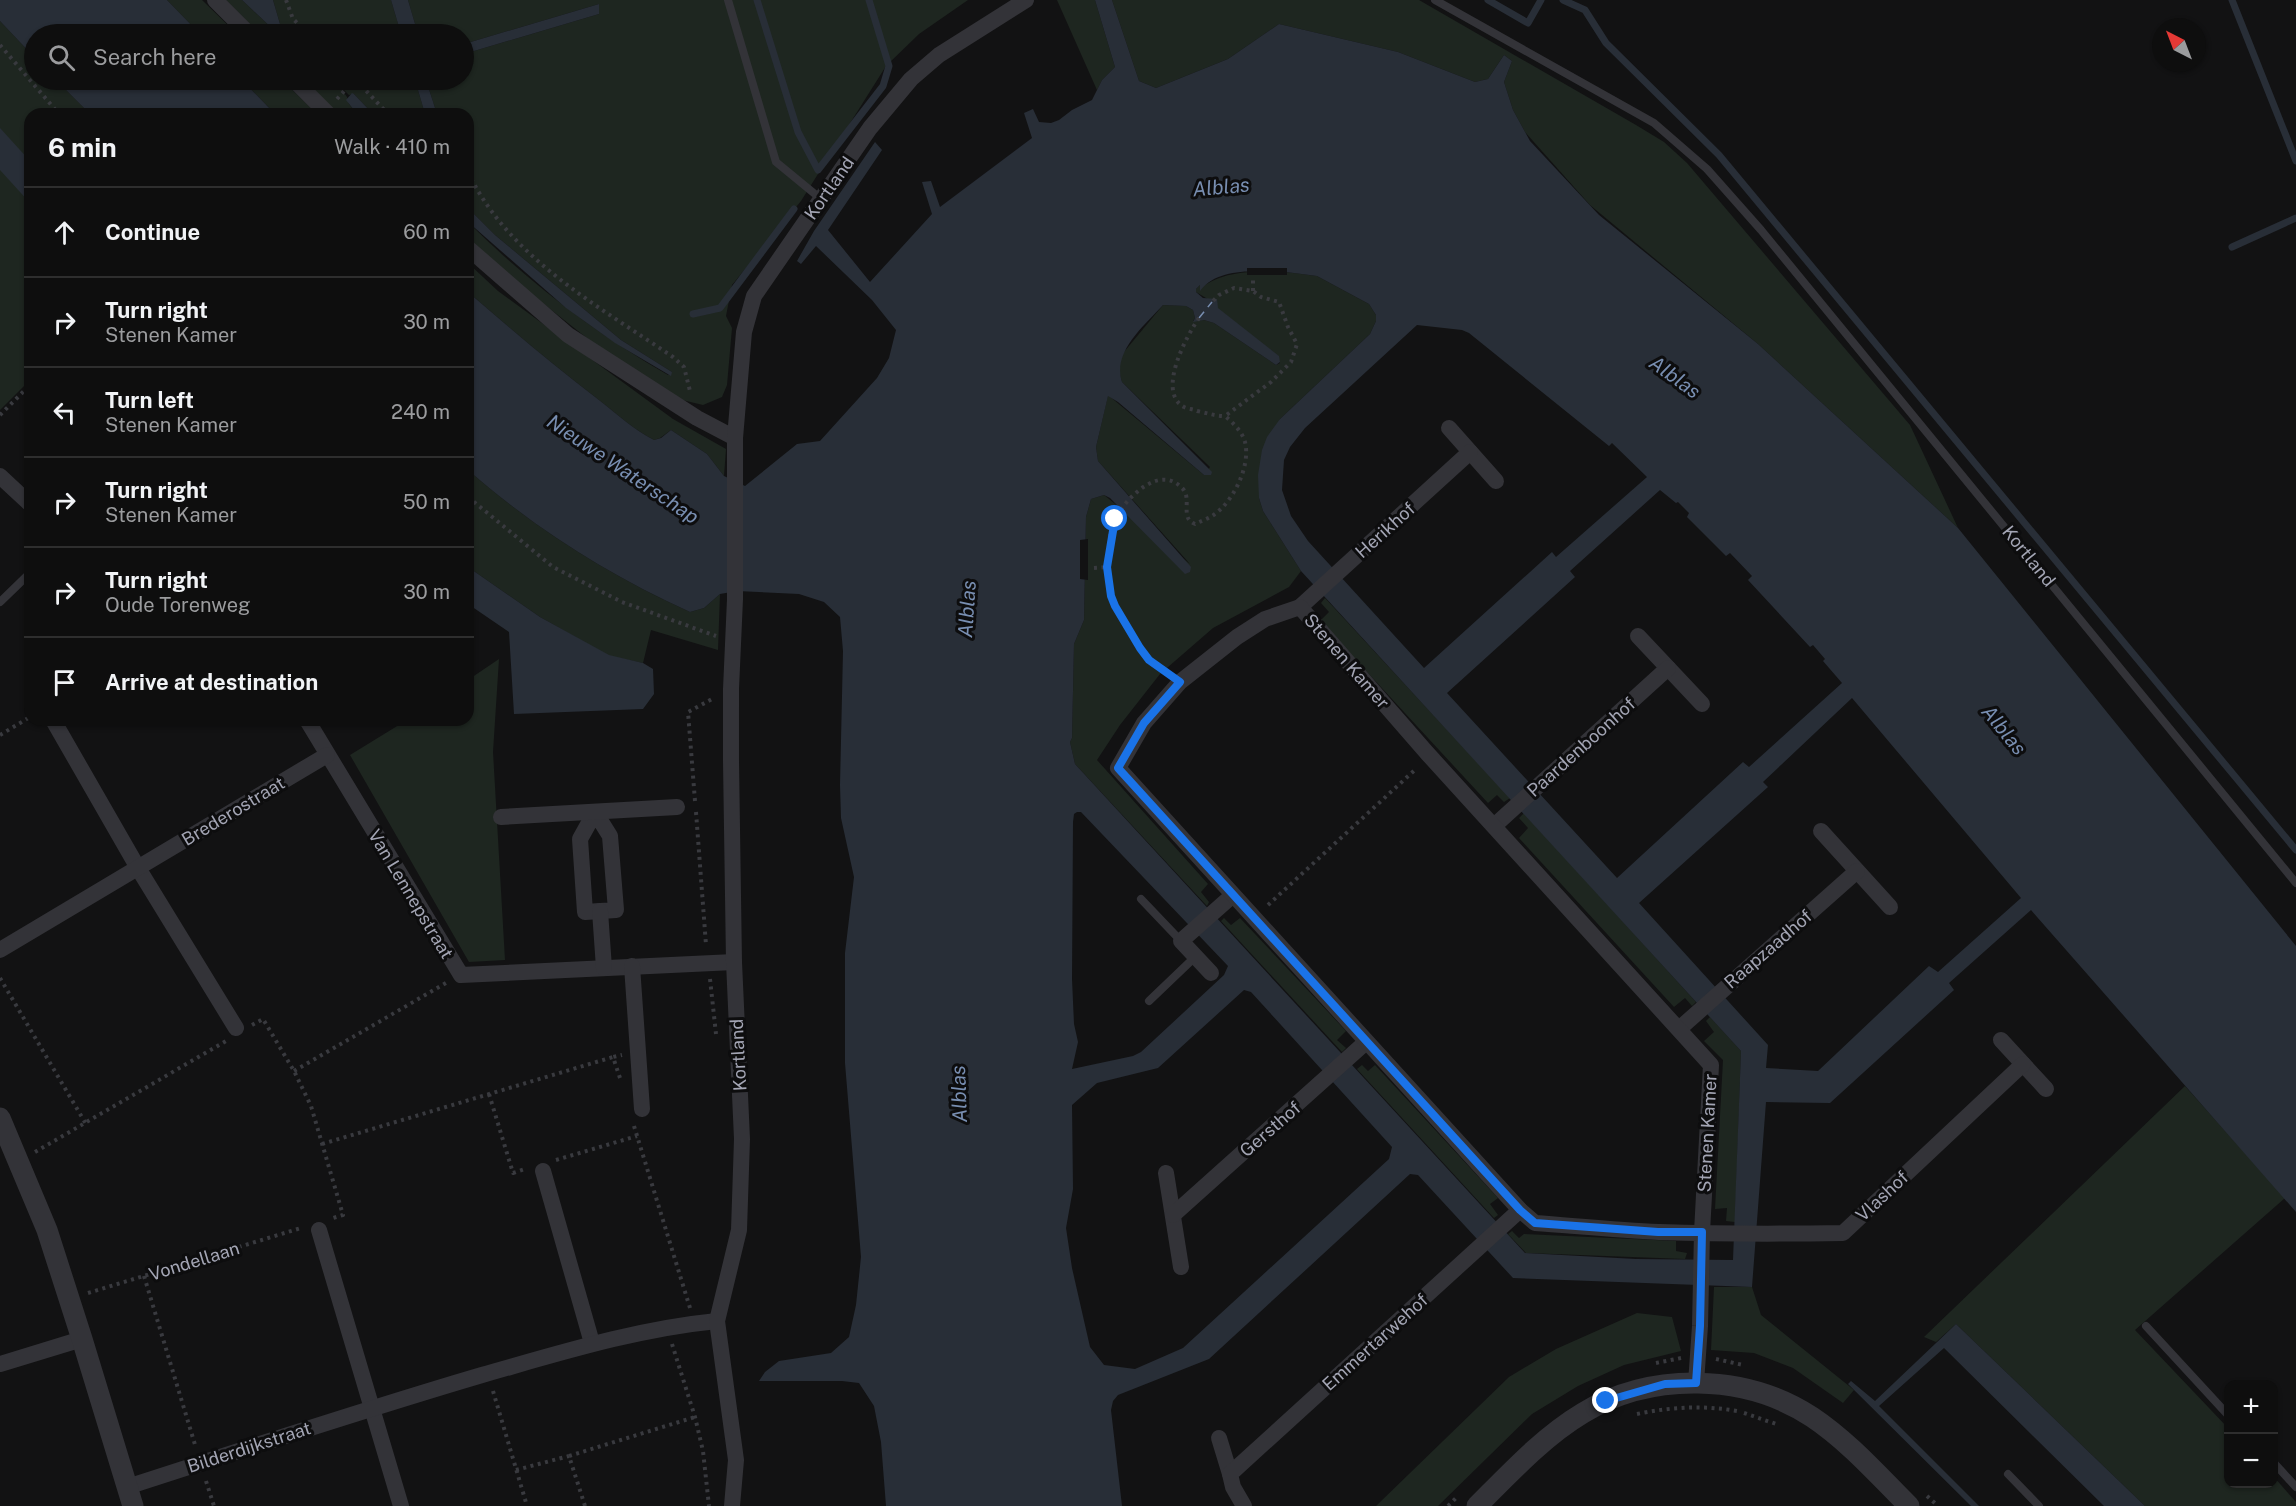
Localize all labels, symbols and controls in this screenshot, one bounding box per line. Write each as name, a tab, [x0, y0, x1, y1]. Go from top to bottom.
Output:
north arrow	[2152, 18, 2206, 72]
search box	[24, 24, 474, 90]
icon: search	[45, 41, 78, 74]
text: Search here	[93, 44, 217, 70]
text: 6 min	[48, 132, 117, 163]
text: Walk · 410 m	[334, 135, 450, 159]
street label: Kortland	[800, 152, 858, 224]
water label: Alblas	[1192, 173, 1251, 201]
icon: ahead	[48, 216, 81, 249]
text: Continue	[105, 219, 200, 245]
text: 60 m	[403, 220, 450, 244]
text: Turn right	[105, 297, 208, 323]
icon: right	[48, 306, 81, 339]
text: 30 m	[403, 310, 450, 334]
text: Stenen Kamer	[105, 323, 237, 347]
water label: Alblas	[1645, 351, 1705, 404]
text: Turn left	[105, 387, 194, 413]
icon: left	[48, 396, 81, 429]
text: 240 m	[391, 400, 450, 424]
water label: Nieuwe Waterschap	[542, 409, 704, 529]
text: Stenen Kamer	[105, 413, 237, 437]
text: Turn right	[105, 477, 208, 503]
icon: right	[48, 486, 81, 519]
text: 50 m	[403, 490, 450, 514]
street label: Herikhof	[1351, 498, 1419, 562]
text: Stenen Kamer	[105, 503, 237, 527]
route start	[1101, 505, 1127, 531]
street label: Kortland	[1998, 521, 2060, 591]
text: Turn right	[105, 567, 208, 593]
icon: right	[48, 576, 81, 609]
water label: Alblas	[953, 579, 981, 638]
text: 30 m	[403, 580, 450, 604]
text: Oude Torenweg	[105, 593, 250, 617]
street label: Stenen Kamer	[1300, 609, 1394, 713]
icon: arrive	[48, 666, 81, 699]
text: Arrive at destination	[105, 669, 318, 695]
street label: Paardenboonhof	[1523, 693, 1639, 801]
water label: Alblas	[1977, 700, 2031, 760]
street label: Brederostraat	[178, 772, 288, 850]
street label: Van Lennepstraat	[364, 826, 458, 962]
street label: Raapzaadhof	[1720, 905, 1816, 993]
street label: Kortland	[726, 1018, 750, 1092]
water label: Alblas	[946, 1065, 972, 1123]
street label: Stenen Kamer	[1693, 1073, 1721, 1193]
street label: Gersthof	[1235, 1097, 1305, 1161]
street label: Vlashof	[1852, 1167, 1912, 1225]
street label: Vondellaan	[146, 1237, 242, 1285]
street label: Emmertarwehof	[1318, 1289, 1432, 1395]
map controls	[2224, 1380, 2278, 1488]
button: +	[2224, 1380, 2278, 1434]
route end	[1592, 1387, 1618, 1413]
street label: Bilderdijkstraat	[185, 1417, 313, 1477]
button: −	[2224, 1434, 2278, 1488]

